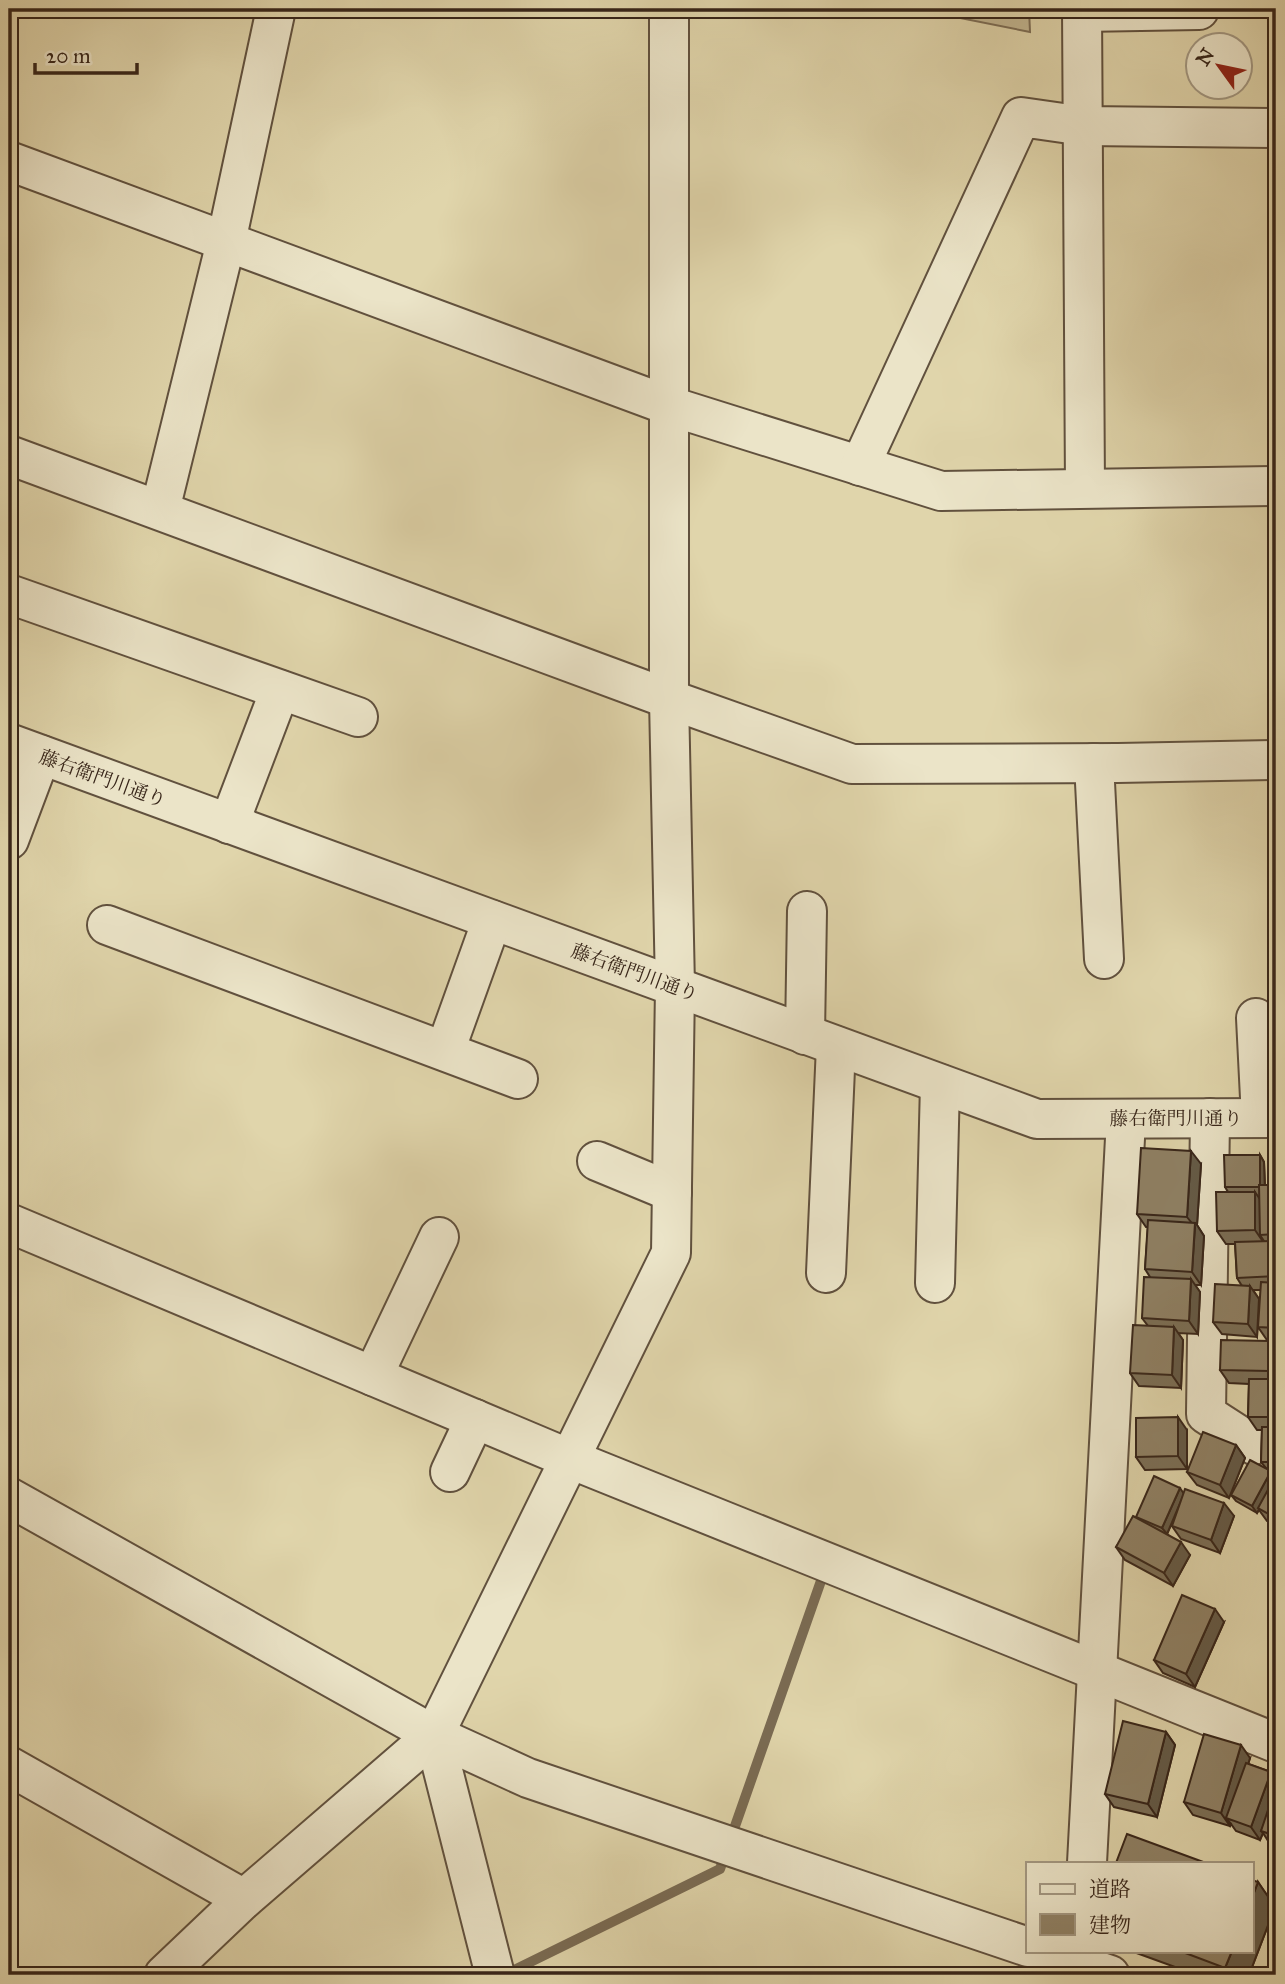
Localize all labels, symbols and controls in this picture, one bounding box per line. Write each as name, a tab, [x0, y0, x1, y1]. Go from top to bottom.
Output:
scale bar	[35, 32, 136, 76]
north arrow	[1184, 32, 1254, 102]
text: 20 m	[46, 43, 91, 69]
text: N	[1191, 44, 1219, 70]
street label: 藤右衛門川通り	[36, 745, 169, 812]
street label: 藤右衛門川通り	[568, 939, 701, 1006]
street label: 藤右衛門川通り	[1109, 1107, 1243, 1130]
legend	[1026, 1862, 1254, 1952]
text: 道路	[1089, 1876, 1131, 1902]
text: 建物	[1089, 1912, 1131, 1938]

